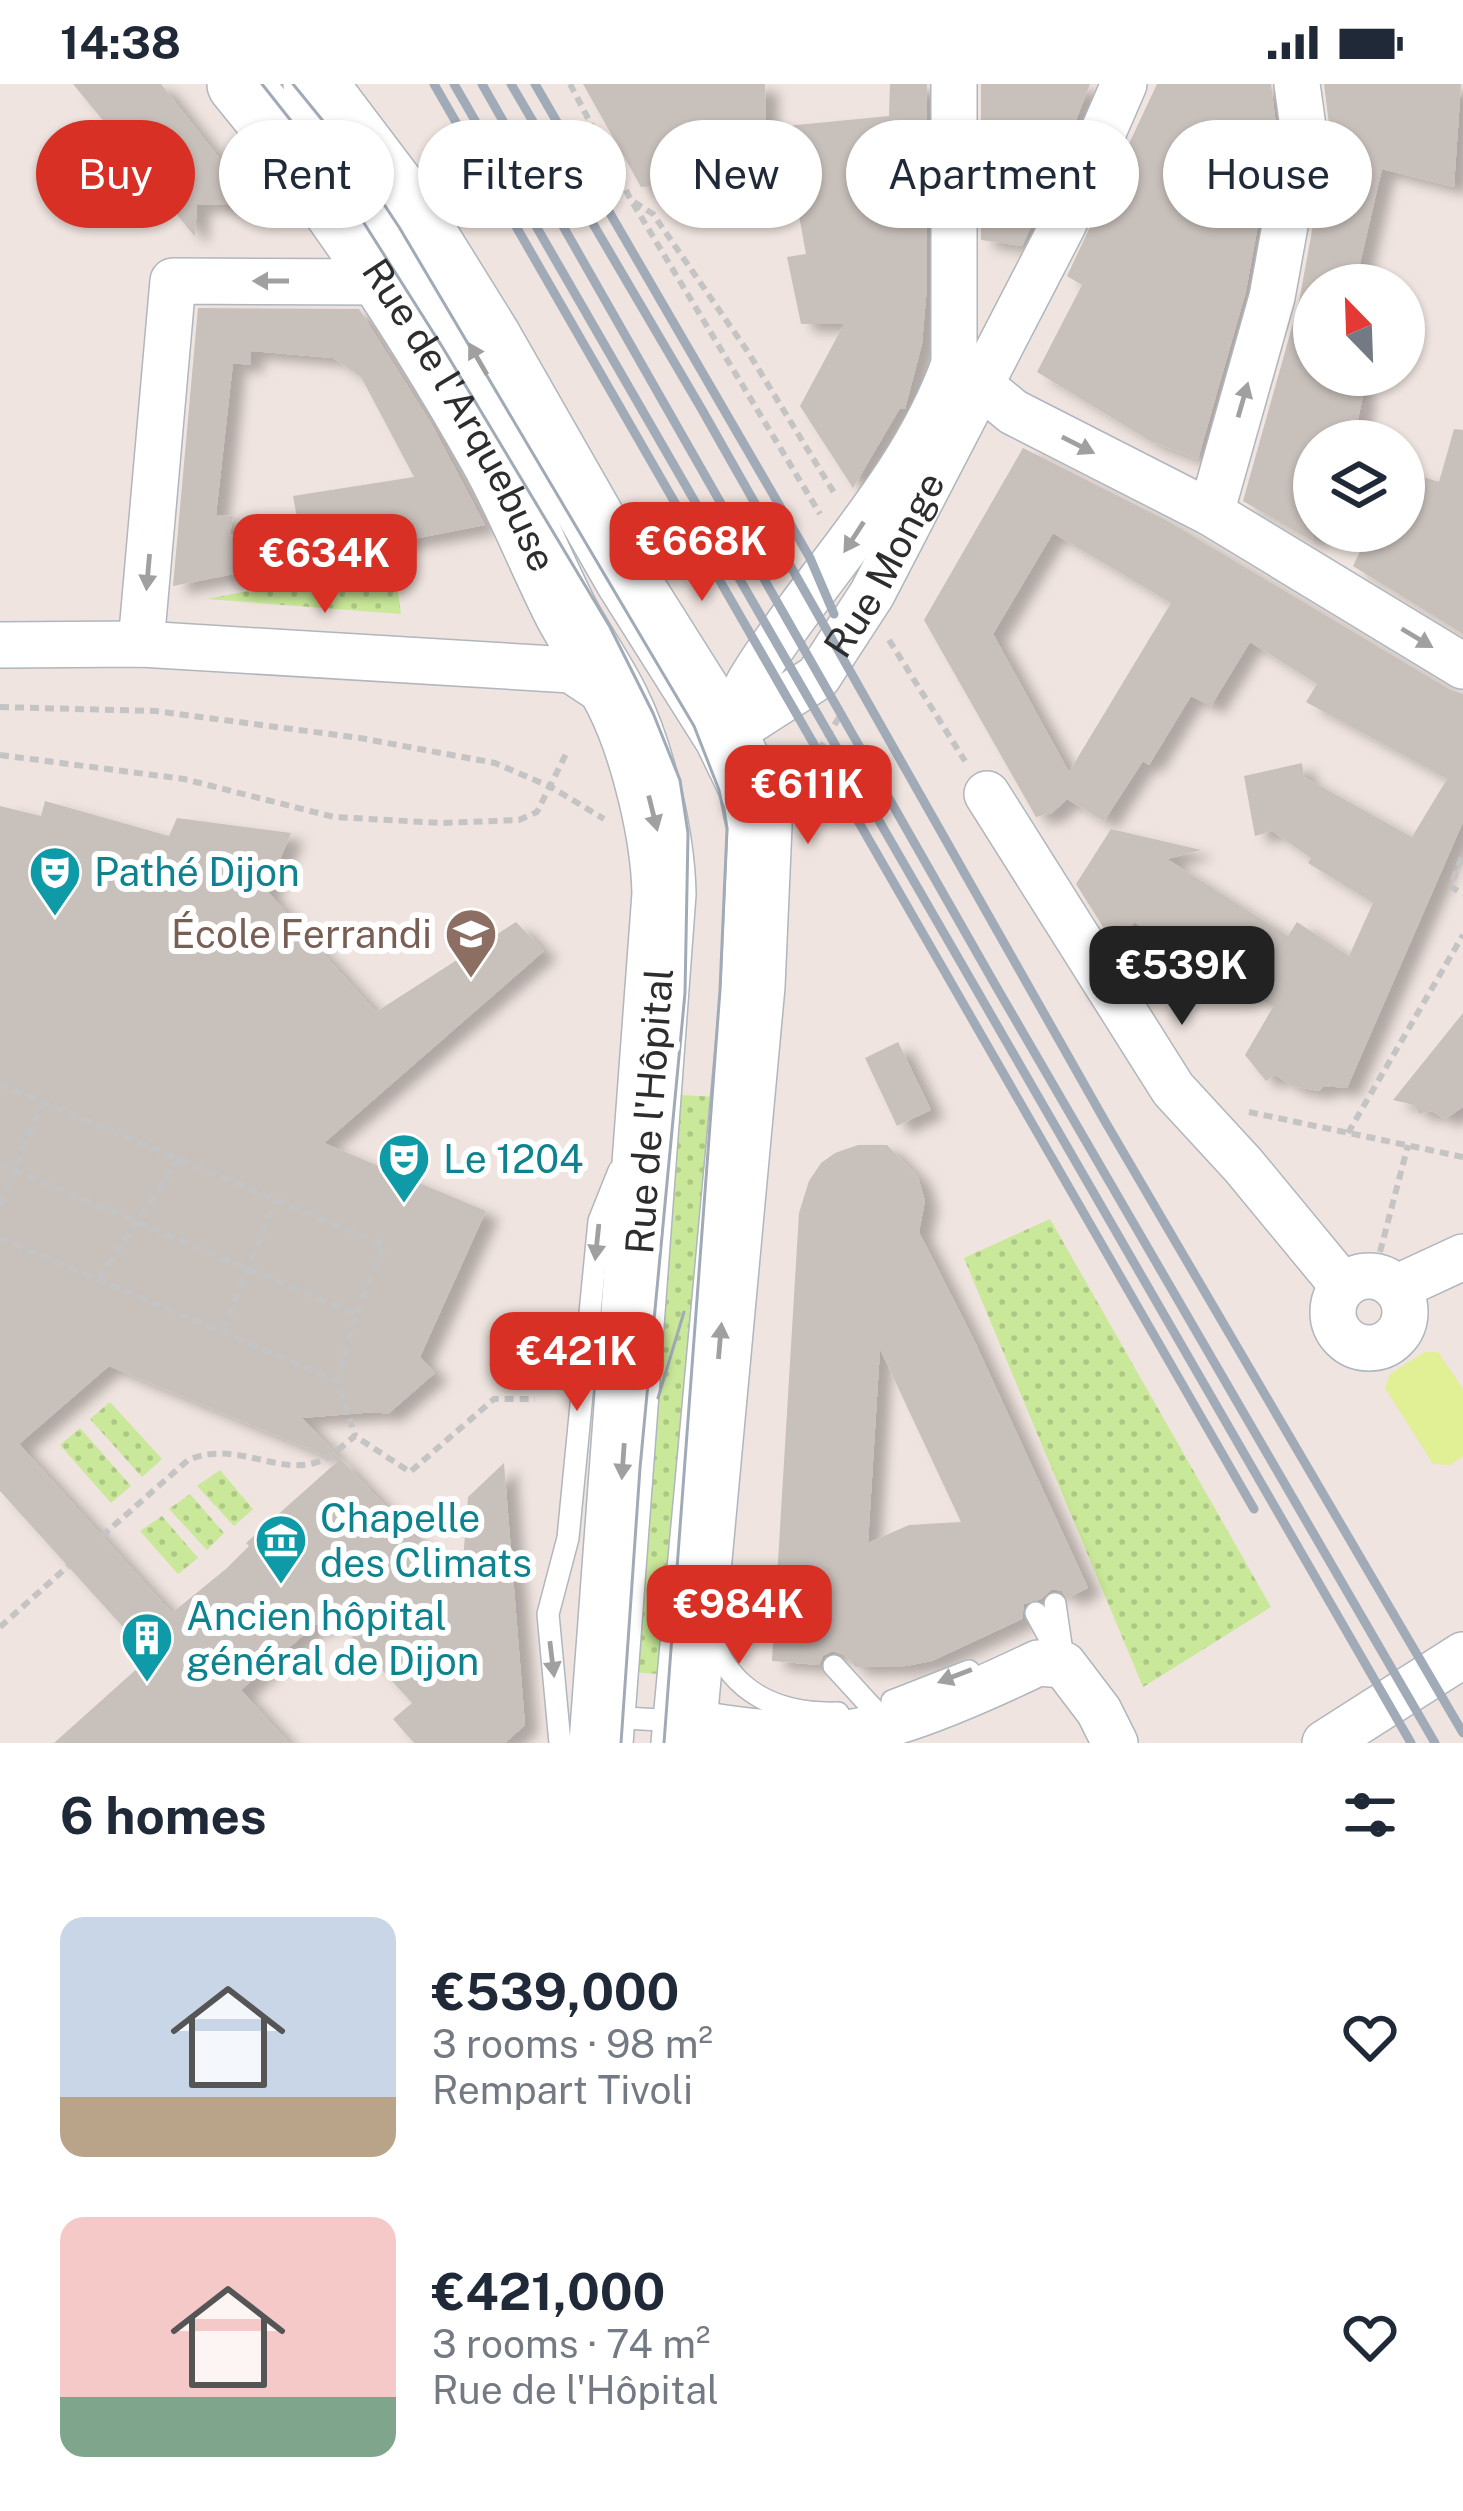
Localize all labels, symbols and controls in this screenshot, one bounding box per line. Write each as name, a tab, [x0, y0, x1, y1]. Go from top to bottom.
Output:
text: 14:38	[60, 16, 181, 69]
chip: Buy	[36, 120, 195, 228]
chip: Rent	[219, 120, 394, 228]
chip: Filters	[418, 120, 626, 228]
chip: New	[650, 120, 822, 228]
chip: Apartment	[846, 120, 1139, 228]
chip: House	[1163, 120, 1372, 228]
street label: Rue de l'Arquebuse	[353, 250, 566, 578]
north arrow	[1293, 264, 1425, 396]
map controls	[1293, 264, 1425, 552]
one-way arrow	[251, 271, 289, 291]
one-way arrow	[468, 342, 489, 376]
one-way arrow	[1234, 381, 1253, 418]
button: layers	[1293, 420, 1425, 552]
one-way arrow	[1061, 434, 1095, 454]
street label: Rue Monge	[814, 464, 954, 666]
pin: €668K	[618, 502, 786, 604]
pin: €634K	[241, 514, 409, 616]
text: €668K	[637, 518, 767, 564]
one-way arrow	[843, 520, 866, 553]
text: €634K	[260, 530, 390, 576]
one-way arrow	[138, 554, 157, 591]
one-way arrow	[1400, 626, 1434, 647]
pin: €611K	[724, 745, 892, 847]
text: €611K	[752, 761, 864, 807]
one-way arrow	[644, 794, 663, 831]
theatre icon: Pathé Dijon	[27, 844, 83, 918]
place label: Pathé Dijon	[94, 849, 300, 895]
school or university icon: École Ferrandi	[443, 906, 499, 980]
place label: École Ferrandi	[171, 911, 432, 957]
pin: €539K	[1098, 926, 1266, 1028]
text: €539K	[1116, 942, 1248, 988]
street label: Rue de l'Hôpital	[616, 966, 682, 1256]
theatre icon: Le 1204	[376, 1131, 432, 1205]
place label: Le 1204	[443, 1136, 584, 1182]
one-way arrow	[588, 1224, 607, 1261]
pin: €421K	[493, 1312, 661, 1414]
one-way arrow	[711, 1322, 730, 1359]
text: €421K	[517, 1328, 637, 1374]
one-way arrow	[614, 1443, 633, 1480]
place label: Chapelle des Climats	[320, 1495, 532, 1586]
museum icon: Chapelle des Climats	[253, 1512, 309, 1586]
pin: €984K	[655, 1565, 823, 1667]
text: €984K	[674, 1581, 804, 1627]
place label: Ancien hôpital général de Dijon	[186, 1593, 479, 1684]
building icon: Ancien hôpital général de Dijon	[119, 1610, 175, 1684]
one-way arrow	[542, 1641, 561, 1679]
one-way arrow	[936, 1668, 972, 1687]
icon: filters	[1337, 1782, 1403, 1848]
text: 6 homes	[60, 1786, 267, 1845]
text: €539,000	[432, 1962, 679, 2021]
icon: home	[156, 1965, 300, 2109]
icon: heart	[1337, 2004, 1403, 2070]
text: 3 rooms · 98 m²	[432, 2021, 713, 2067]
text: Rempart Tivoli	[432, 2067, 693, 2113]
text: €421,000	[432, 2262, 665, 2321]
icon: home	[156, 2265, 300, 2409]
icon: heart	[1337, 2304, 1403, 2370]
text: 3 rooms · 74 m²	[432, 2321, 710, 2367]
text: Rue de l'Hôpital	[432, 2367, 719, 2413]

